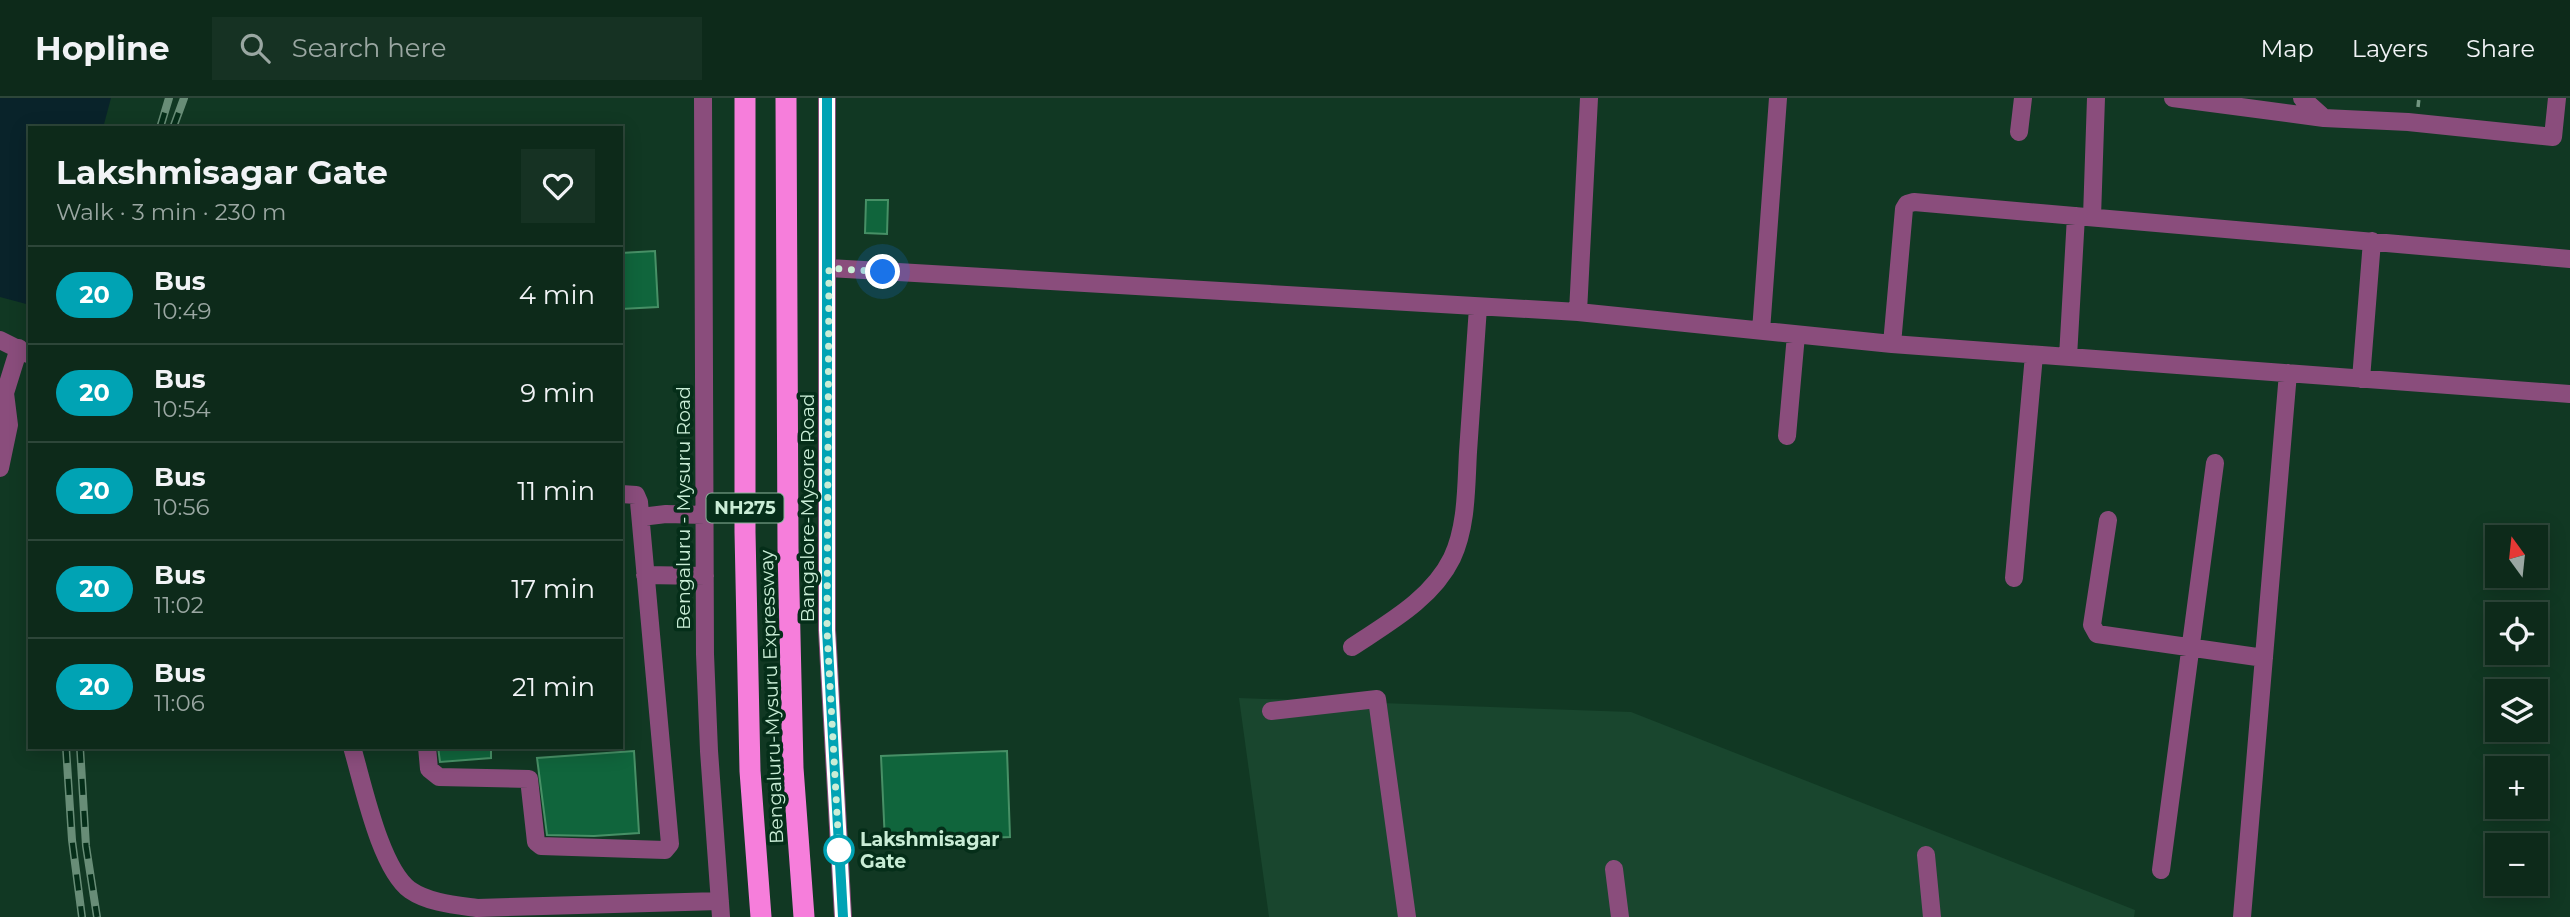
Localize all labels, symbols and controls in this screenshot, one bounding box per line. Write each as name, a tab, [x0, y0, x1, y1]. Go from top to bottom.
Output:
search box	[212, 17, 702, 80]
text: Hopline	[35, 28, 170, 68]
icon: search	[236, 29, 274, 67]
text: Search here	[292, 32, 446, 64]
text: Map	[2260, 34, 2314, 63]
text: Layers	[2352, 34, 2428, 63]
text: Share	[2466, 34, 2535, 63]
button: heart	[521, 149, 595, 223]
text: Lakshmisagar Gate	[56, 152, 388, 192]
text: Walk · 3 min · 230 m	[56, 198, 286, 226]
your location	[865, 254, 900, 289]
text: Bus	[154, 265, 206, 297]
text: 4 min	[519, 279, 595, 311]
text: 20	[79, 280, 110, 309]
text: 10:49	[154, 297, 211, 325]
text: Bus	[154, 363, 206, 395]
text: 9 min	[520, 377, 595, 409]
text: 20	[79, 378, 110, 407]
street label: Bengaluru - Mysuru Road	[672, 386, 695, 630]
street label: Bangalore-Mysore Road	[796, 394, 819, 622]
text: 10:54	[154, 395, 211, 423]
text: Bus	[154, 461, 206, 493]
text: 11 min	[517, 475, 595, 507]
text: 20	[79, 476, 110, 505]
text: 10:56	[154, 493, 209, 521]
road number: NH275	[706, 494, 784, 522]
north arrow	[2485, 525, 2548, 588]
map controls	[2485, 525, 2548, 896]
street label: Bengaluru-Mysuru Expressway	[755, 549, 788, 844]
text: Bus	[154, 559, 206, 591]
text: 17 min	[511, 573, 595, 605]
text: 20	[79, 574, 110, 603]
text: 11:02	[154, 591, 204, 619]
button: locate	[2485, 602, 2548, 665]
text: Bus	[154, 657, 206, 689]
text: 21 min	[512, 671, 595, 703]
text: 20	[79, 672, 110, 701]
button: layers	[2485, 679, 2548, 742]
text: 11:06	[154, 689, 205, 717]
button: +	[2485, 756, 2548, 819]
place label: Lakshmisagar Gate	[860, 828, 999, 873]
button: −	[2485, 833, 2548, 896]
marker: Lakshmisagar Gate	[824, 835, 854, 865]

